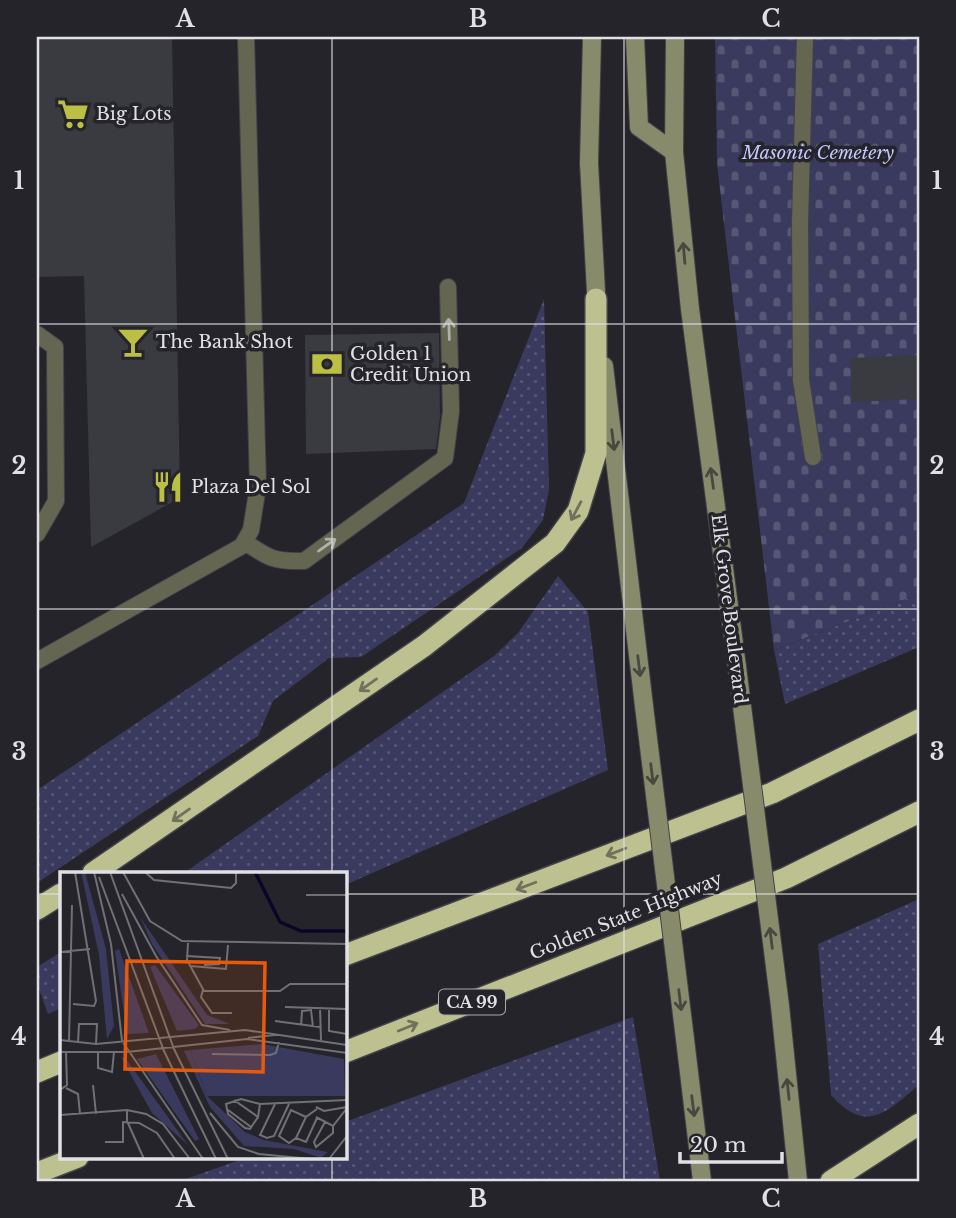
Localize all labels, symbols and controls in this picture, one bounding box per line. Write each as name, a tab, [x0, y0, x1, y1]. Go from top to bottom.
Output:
text: A	[175, 5, 196, 33]
text: B	[469, 5, 487, 33]
text: C	[762, 5, 780, 33]
supermarket icon: Big Lots	[56, 97, 90, 131]
place label: Big Lots	[96, 103, 172, 125]
park label: Masonic Cemetery	[741, 142, 895, 164]
text: 1	[14, 167, 24, 195]
text: 1	[932, 167, 942, 195]
one-way arrow	[678, 242, 691, 264]
one-way arrow	[442, 318, 456, 341]
bar icon: The Bank Shot	[116, 325, 150, 359]
place label: The Bank Shot	[156, 331, 293, 353]
place label: Golden 1 Credit Union	[350, 343, 471, 386]
bank icon: Golden 1 Credit Union	[310, 347, 344, 381]
one-way arrow	[606, 428, 619, 451]
text: 2	[12, 452, 26, 480]
text: 2	[930, 452, 944, 480]
one-way arrow	[706, 468, 719, 490]
restaurant icon: Plaza Del Sol	[151, 470, 185, 504]
place label: Plaza Del Sol	[191, 476, 311, 498]
one-way arrow	[569, 500, 582, 521]
street label: Elk Grove Boulevard	[706, 513, 752, 705]
one-way arrow	[317, 537, 336, 552]
one-way arrow	[633, 654, 646, 677]
one-way arrow	[359, 678, 378, 692]
text: 3	[12, 738, 26, 766]
text: 3	[930, 738, 944, 766]
one-way arrow	[646, 762, 659, 785]
one-way arrow	[172, 808, 191, 822]
one-way arrow	[605, 847, 627, 860]
street label: Golden State Highway	[526, 867, 726, 965]
inset map	[60, 872, 346, 1158]
one-way arrow	[515, 881, 537, 894]
one-way arrow	[765, 927, 778, 950]
one-way arrow	[674, 988, 687, 1011]
road number: CA 99	[439, 990, 505, 1014]
one-way arrow	[397, 1019, 419, 1032]
text: 4	[11, 1023, 27, 1051]
text: 4	[929, 1023, 945, 1051]
one-way arrow	[781, 1078, 794, 1101]
one-way arrow	[687, 1095, 700, 1117]
scale bar	[680, 1120, 781, 1164]
text: 20 m	[690, 1132, 747, 1158]
text: A	[175, 1185, 196, 1213]
text: B	[469, 1185, 487, 1213]
text: C	[762, 1185, 780, 1213]

